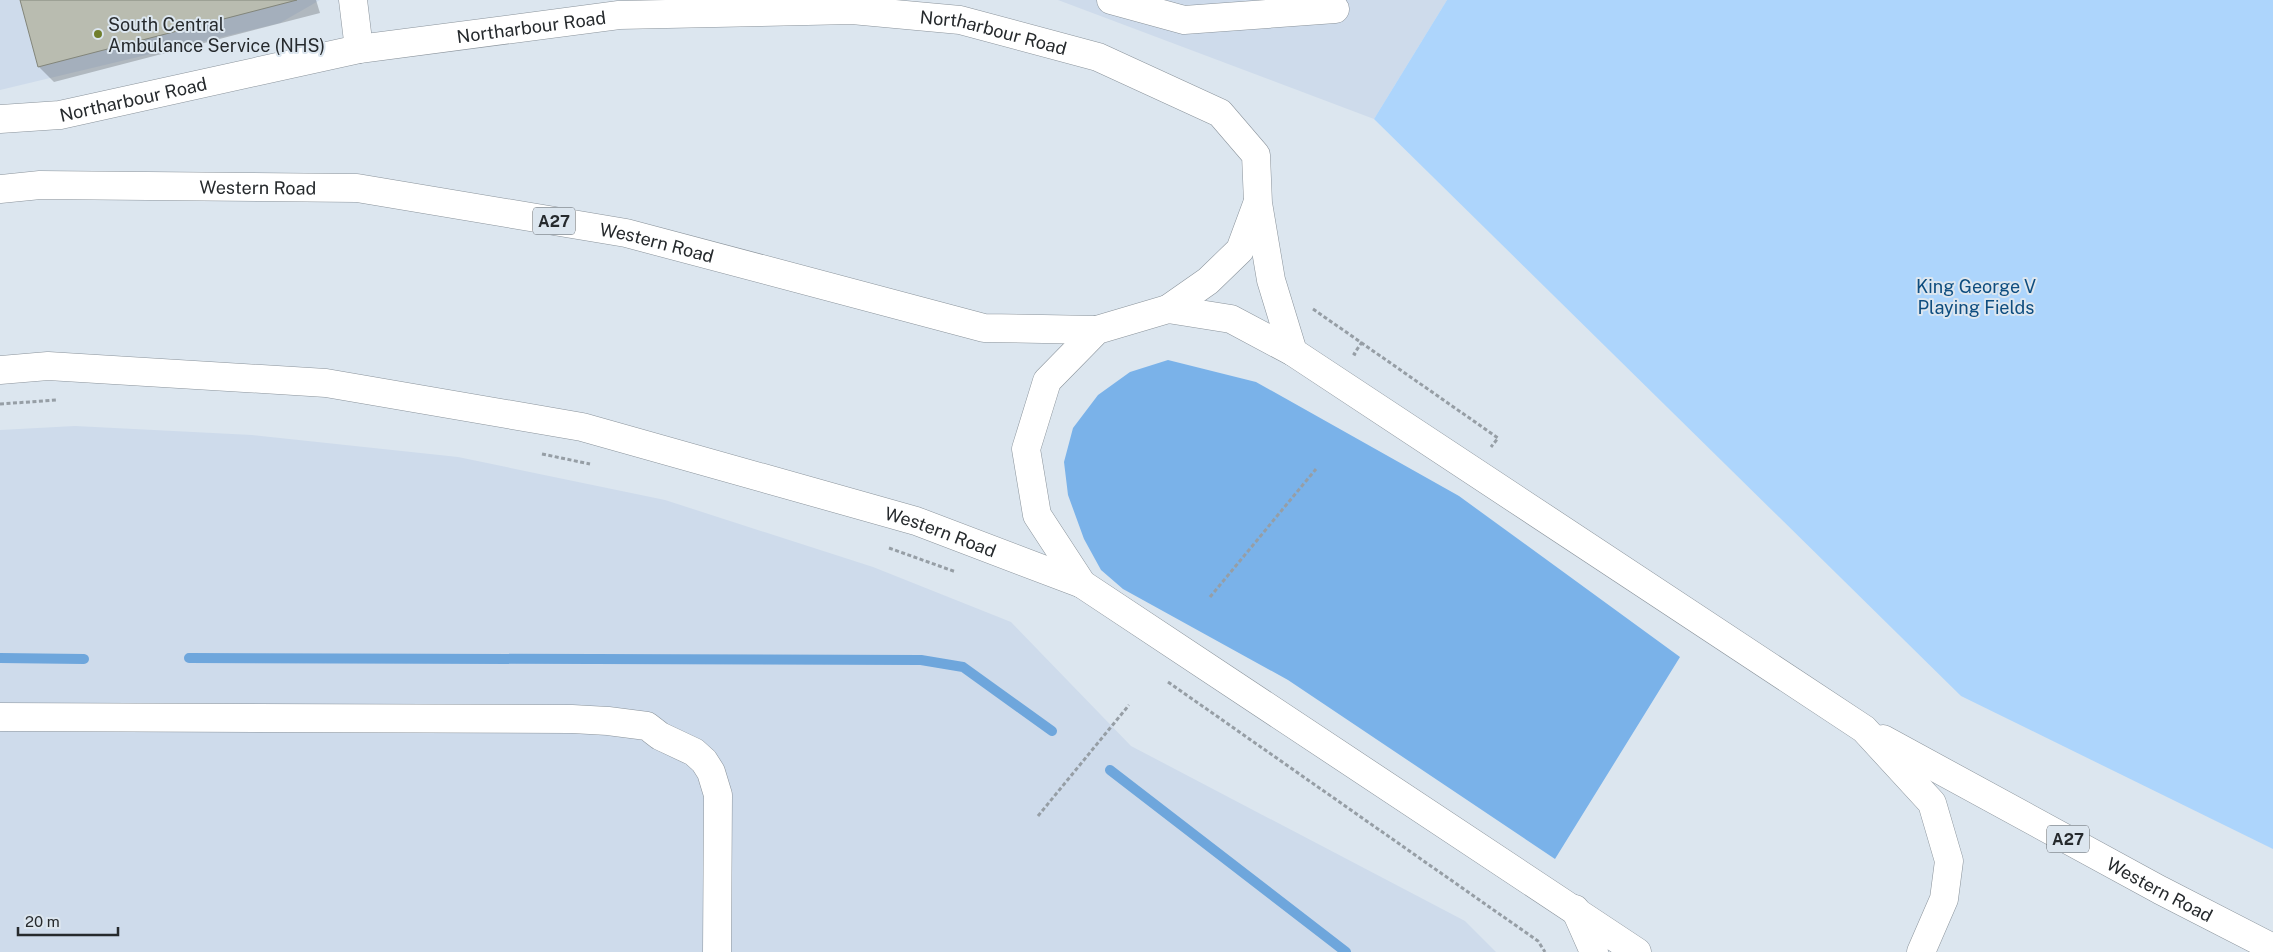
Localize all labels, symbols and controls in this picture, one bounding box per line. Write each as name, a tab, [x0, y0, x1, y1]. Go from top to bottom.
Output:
street label: Northarbour Road	[455, 6, 607, 47]
street label: Northarbour Road	[919, 6, 1069, 59]
place label: South Central Ambulance Service (NHS)	[108, 14, 325, 56]
marker: South Central Ambulance Service (NHS)	[92, 28, 104, 40]
street label: Northarbour Road	[57, 72, 209, 125]
street label: Western Road	[199, 176, 316, 198]
road number: A27	[533, 208, 575, 235]
street label: Western Road	[598, 218, 716, 266]
park label: King George V Playing Fields	[1916, 276, 2036, 318]
street label: Western Road	[883, 502, 999, 561]
road number: A27	[2047, 826, 2089, 852]
street label: Western Road	[2103, 853, 2216, 926]
scale bar	[18, 904, 118, 936]
text: 20 m	[25, 913, 60, 930]

